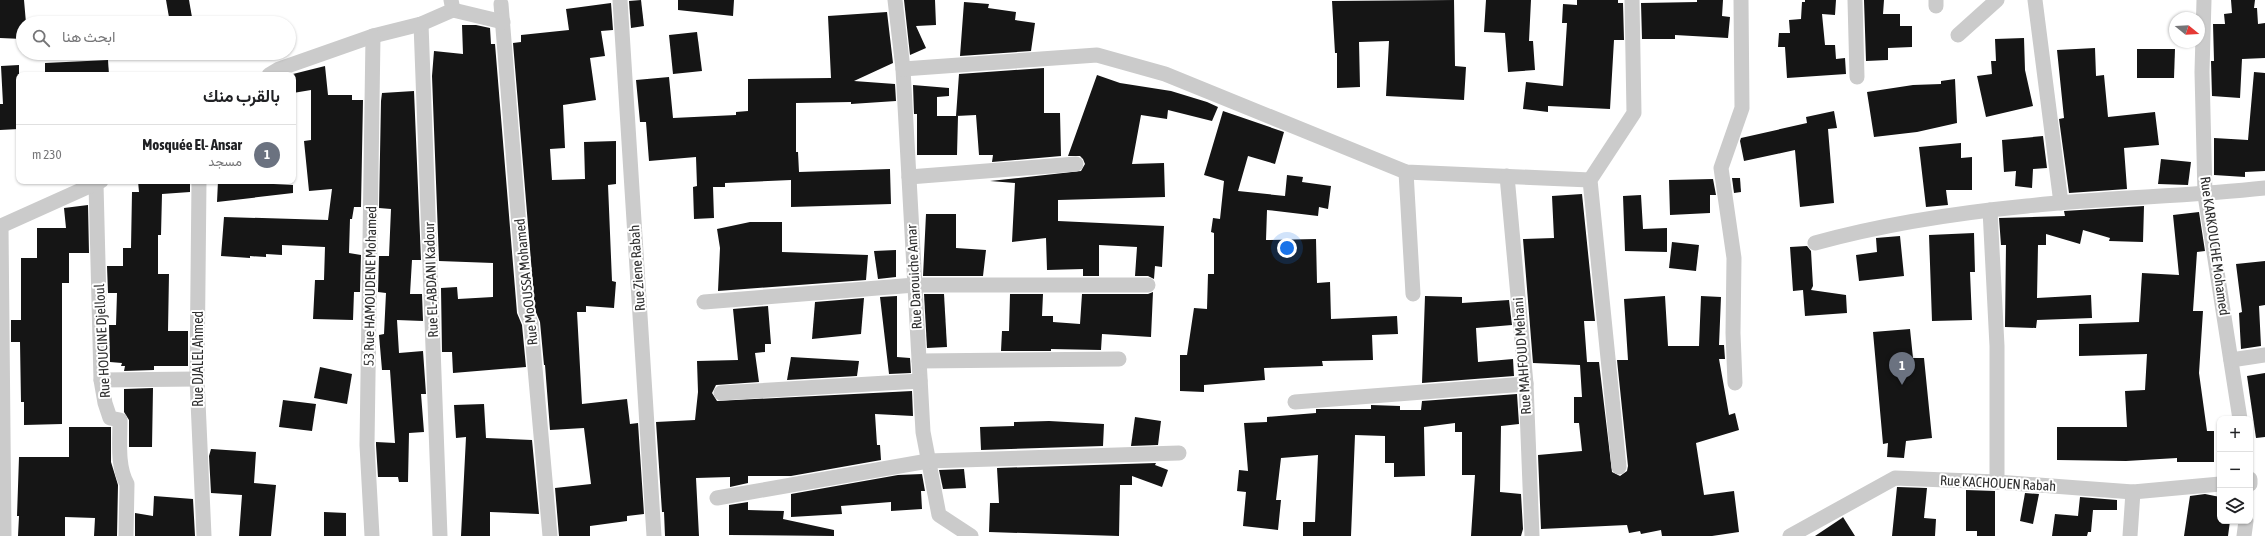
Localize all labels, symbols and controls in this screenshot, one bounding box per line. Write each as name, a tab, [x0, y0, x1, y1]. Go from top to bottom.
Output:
north arrow	[2169, 12, 2205, 48]
search box	[16, 16, 296, 60]
icon: search	[30, 27, 52, 49]
text: ابحث هنا	[62, 28, 116, 45]
text: بالقرب منك	[203, 86, 280, 106]
text: Mosquée El- Ansar	[142, 136, 242, 153]
text: 230 m	[32, 147, 62, 162]
text: 1	[264, 147, 270, 162]
text: مسجد	[208, 154, 242, 169]
street label: Rue KARKOUCHE Mohamed	[2197, 175, 2233, 317]
street label: 53 Rue HAMOUDENE Mohamed	[361, 206, 379, 366]
street label: Rue MoOUSSA Mohamed	[511, 218, 541, 346]
street label: Rue EL-ABDANI Kadour	[421, 221, 441, 338]
street label: Rue Darouiche Amar	[903, 223, 925, 330]
street label: Rue Ziene Rabah	[626, 224, 648, 312]
your location	[1277, 238, 1297, 258]
street label: Rue HOUCINE Djelloul	[91, 283, 113, 399]
street label: Rue MAHFOUD Mehani	[1510, 297, 1534, 415]
street label: Rue DJALEL Ahmed	[190, 311, 206, 407]
pin: 1	[1889, 352, 1915, 385]
map controls	[2217, 416, 2253, 524]
button: +	[2217, 416, 2253, 452]
button: −	[2217, 452, 2253, 488]
street label: Rue KACHOUEN Rabah	[1940, 472, 2056, 494]
button: layers	[2217, 488, 2253, 524]

